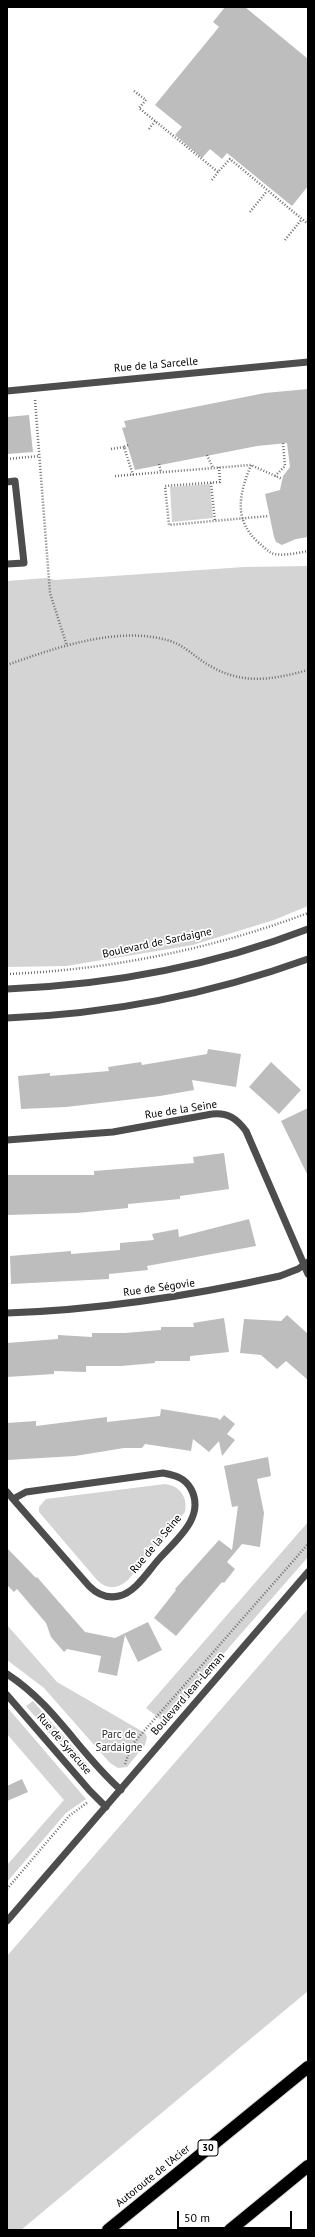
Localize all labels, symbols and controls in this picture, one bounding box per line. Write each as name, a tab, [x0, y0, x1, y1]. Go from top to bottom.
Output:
street label: Rue de la Sarcelle	[113, 355, 199, 375]
street label: Boulevard de Sardaigne	[101, 925, 213, 961]
street label: Rue de la Seine	[144, 1098, 218, 1122]
street label: Rue de Ségovie	[122, 1276, 196, 1300]
street label: Rue de la Seine	[128, 1512, 184, 1576]
street label: Boulevard Jean-Leman	[148, 1650, 228, 1738]
street label: Rue de Syracuse	[34, 1711, 94, 1777]
park label: Parc de Sardaigne	[96, 1728, 142, 1754]
road number: 30	[198, 2140, 218, 2156]
street label: Autoroute de l'Acier	[113, 2142, 193, 2210]
scale bar	[179, 2203, 294, 2229]
text: 50 m	[184, 2210, 210, 2225]

